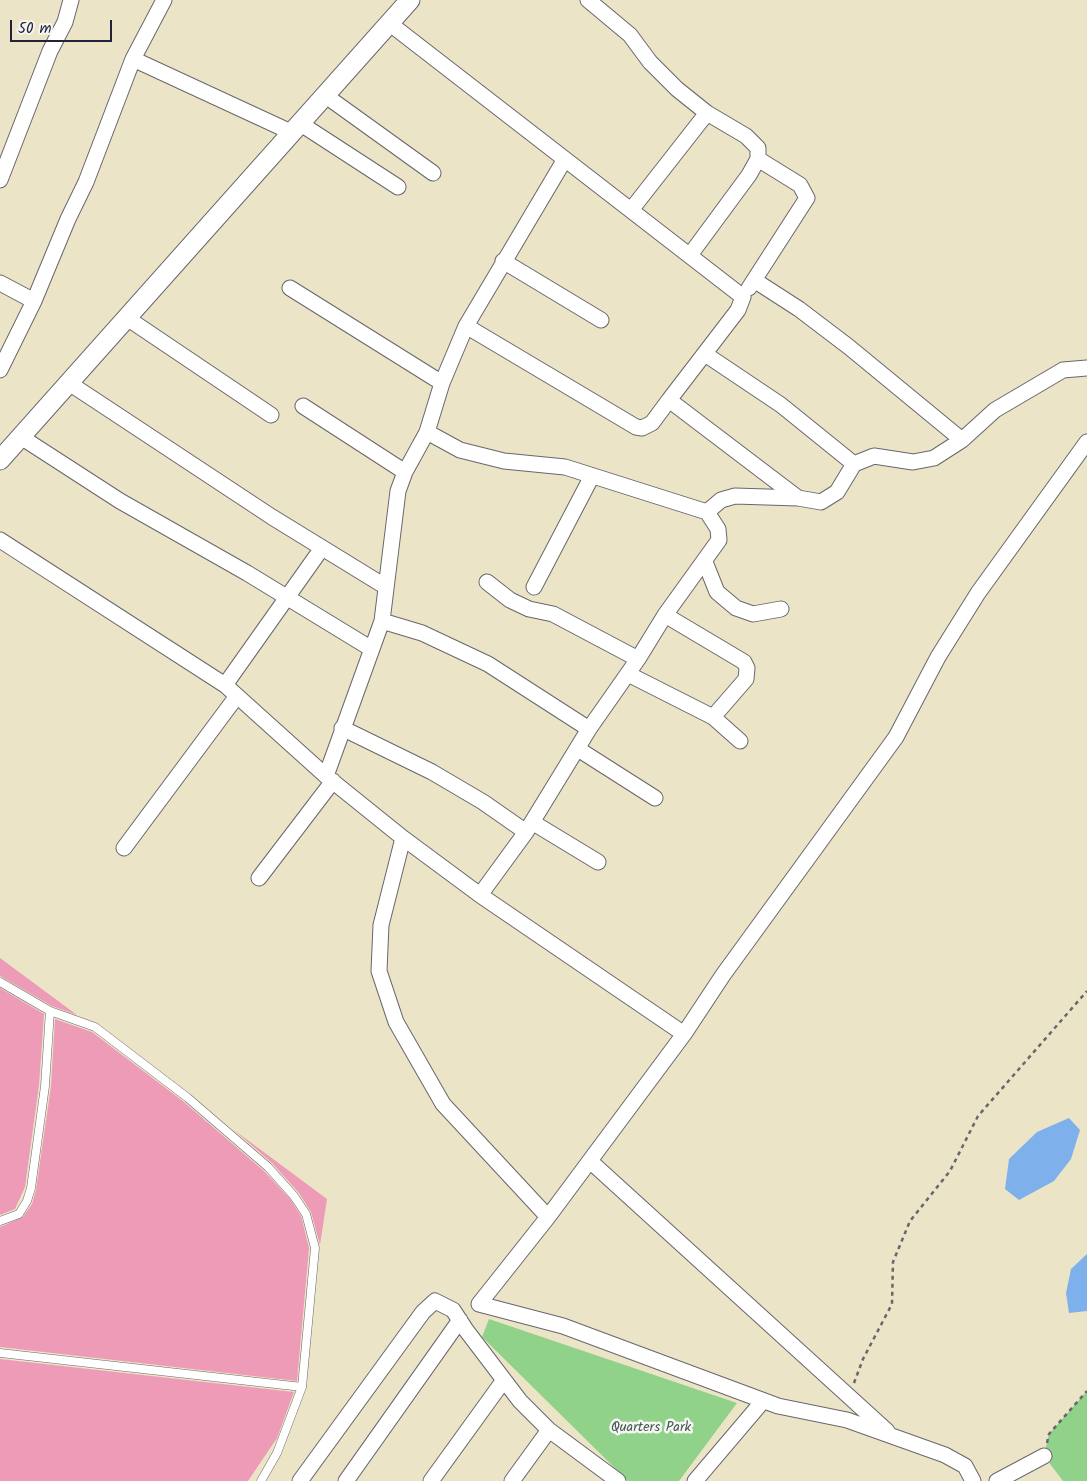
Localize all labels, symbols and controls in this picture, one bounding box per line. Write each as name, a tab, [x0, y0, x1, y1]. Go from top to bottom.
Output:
scale bar	[12, 10, 115, 42]
text: 50 m	[18, 17, 52, 41]
park label: Quarters Park	[611, 1421, 691, 1437]

